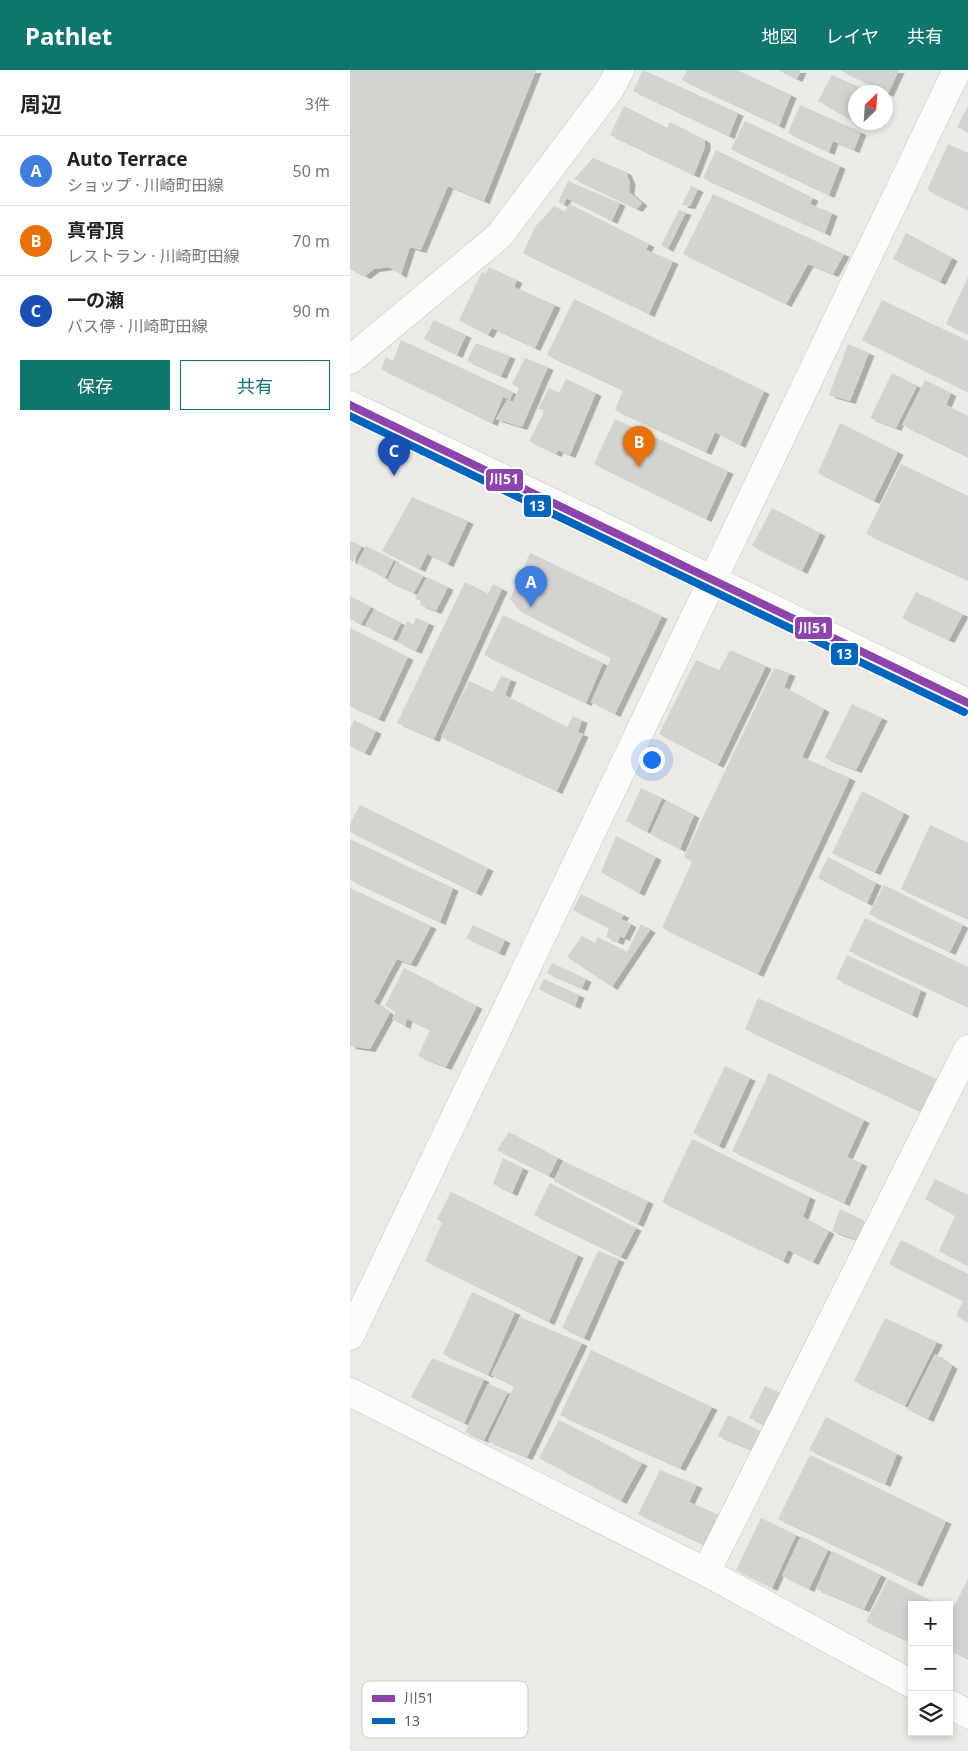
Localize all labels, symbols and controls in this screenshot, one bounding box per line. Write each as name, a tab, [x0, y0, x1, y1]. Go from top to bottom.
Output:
text: Pathlet	[25, 19, 112, 52]
text: 地図	[762, 24, 798, 48]
text: レイヤ	[826, 24, 879, 48]
text: 共有	[907, 24, 943, 48]
north arrow	[848, 85, 893, 130]
text: 周辺	[20, 90, 62, 118]
text: 3件	[305, 93, 330, 115]
text: Auto Terrace	[67, 146, 188, 172]
text: A	[30, 160, 42, 182]
text: 50 m	[293, 160, 330, 182]
text: ショップ · 川崎町田線	[67, 174, 224, 196]
text: 真骨頂	[67, 217, 124, 243]
text: B	[31, 230, 41, 252]
text: 70 m	[293, 230, 330, 252]
text: レストラン · 川崎町田線	[67, 245, 240, 267]
text: 一の瀬	[67, 287, 124, 313]
text: C	[31, 300, 41, 322]
text: 90 m	[293, 300, 330, 322]
text: バス停 · 川崎町田線	[67, 315, 208, 337]
button: 保存	[20, 360, 170, 410]
button: 共有	[180, 360, 330, 410]
pin: B	[623, 426, 655, 467]
pin: C	[378, 435, 410, 476]
line badge: 川51	[485, 468, 524, 492]
text: 川51	[489, 469, 519, 488]
line badge: 13	[523, 494, 552, 518]
text: 13	[529, 496, 545, 515]
pin: A	[515, 566, 547, 607]
line badge: 川51	[794, 616, 833, 640]
text: 川51	[798, 618, 828, 637]
line badge: 13	[830, 642, 859, 666]
text: 13	[836, 644, 852, 663]
your location	[639, 747, 665, 773]
map controls	[908, 1601, 953, 1736]
button: +	[908, 1601, 953, 1646]
button: −	[908, 1646, 953, 1691]
legend	[362, 1681, 528, 1738]
text: 川51	[404, 1688, 434, 1707]
button: layers	[908, 1691, 953, 1736]
text: 13	[404, 1711, 420, 1730]

